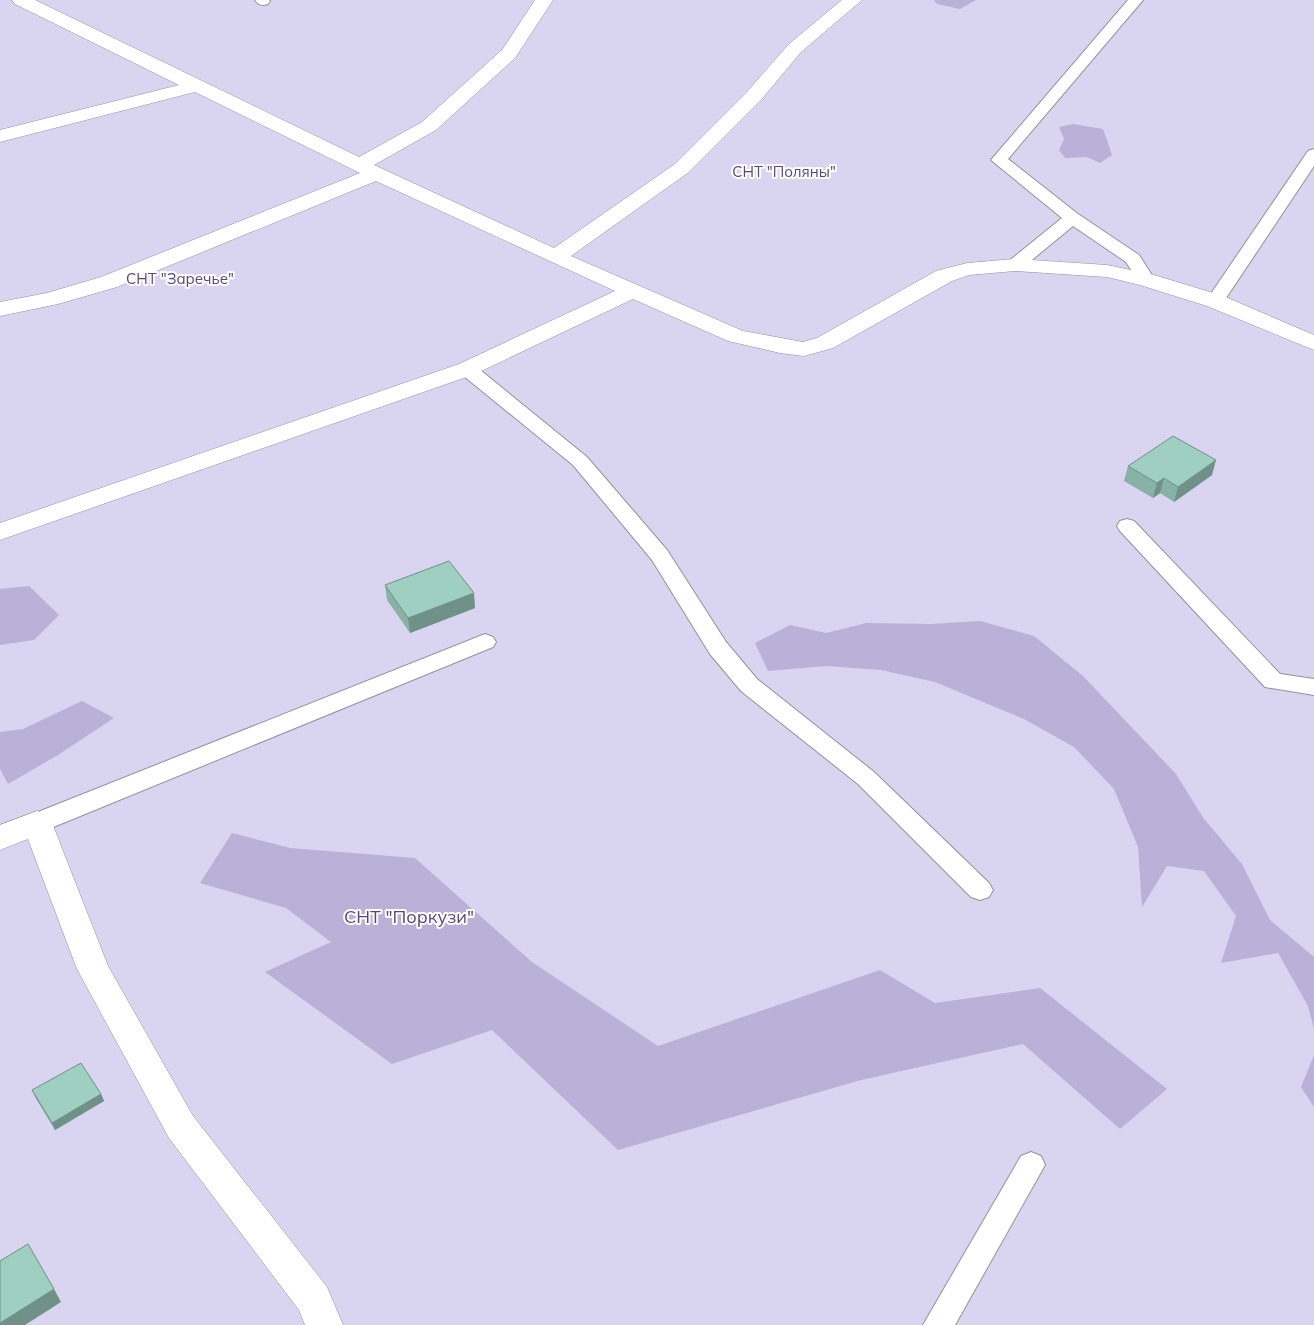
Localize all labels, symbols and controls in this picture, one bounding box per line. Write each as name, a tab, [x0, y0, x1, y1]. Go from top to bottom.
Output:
park label: СНТ "Поляны"	[732, 162, 836, 181]
park label: СНТ "Заречье"	[126, 269, 234, 288]
park label: СНТ "Поркузи"	[344, 905, 474, 928]

